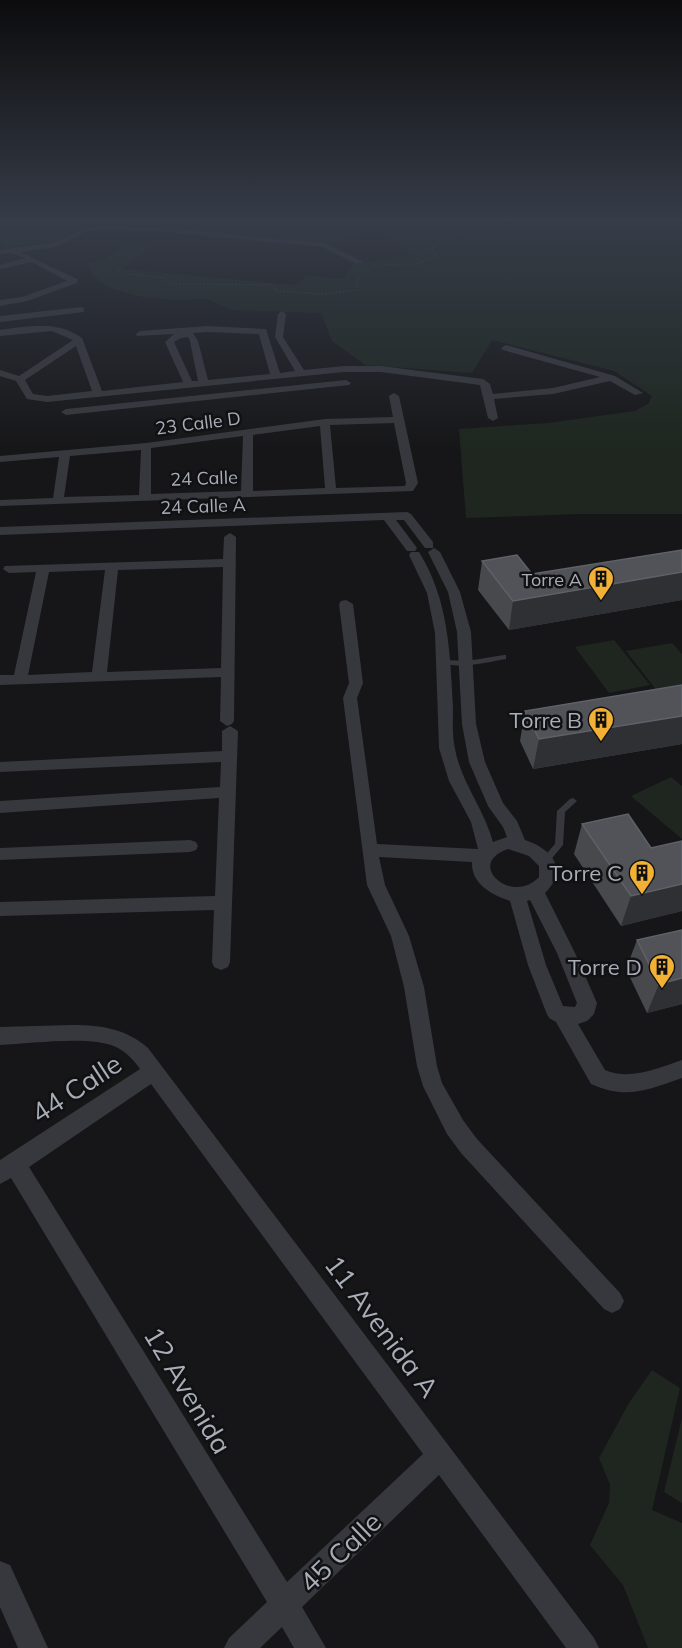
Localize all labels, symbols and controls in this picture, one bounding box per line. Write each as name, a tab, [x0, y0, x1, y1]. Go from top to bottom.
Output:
street label: 23 Calle D	[154, 406, 242, 440]
street label: 24 Calle	[170, 465, 238, 491]
street label: 24 Calle A	[160, 493, 246, 519]
building icon: Torre A	[586, 564, 616, 602]
place label: Torre A	[522, 568, 582, 591]
building icon: Torre B	[586, 705, 616, 743]
place label: Torre B	[509, 706, 582, 734]
building icon: Torre C	[627, 858, 657, 896]
place label: Torre C	[549, 859, 622, 887]
building icon: Torre D	[647, 952, 677, 990]
place label: Torre D	[568, 953, 642, 981]
street label: 44 Calle	[24, 1046, 128, 1130]
street label: 11 Avenida A	[318, 1248, 447, 1404]
street label: 12 Avenida	[137, 1320, 239, 1460]
street label: 45 Calle	[292, 1505, 388, 1599]

